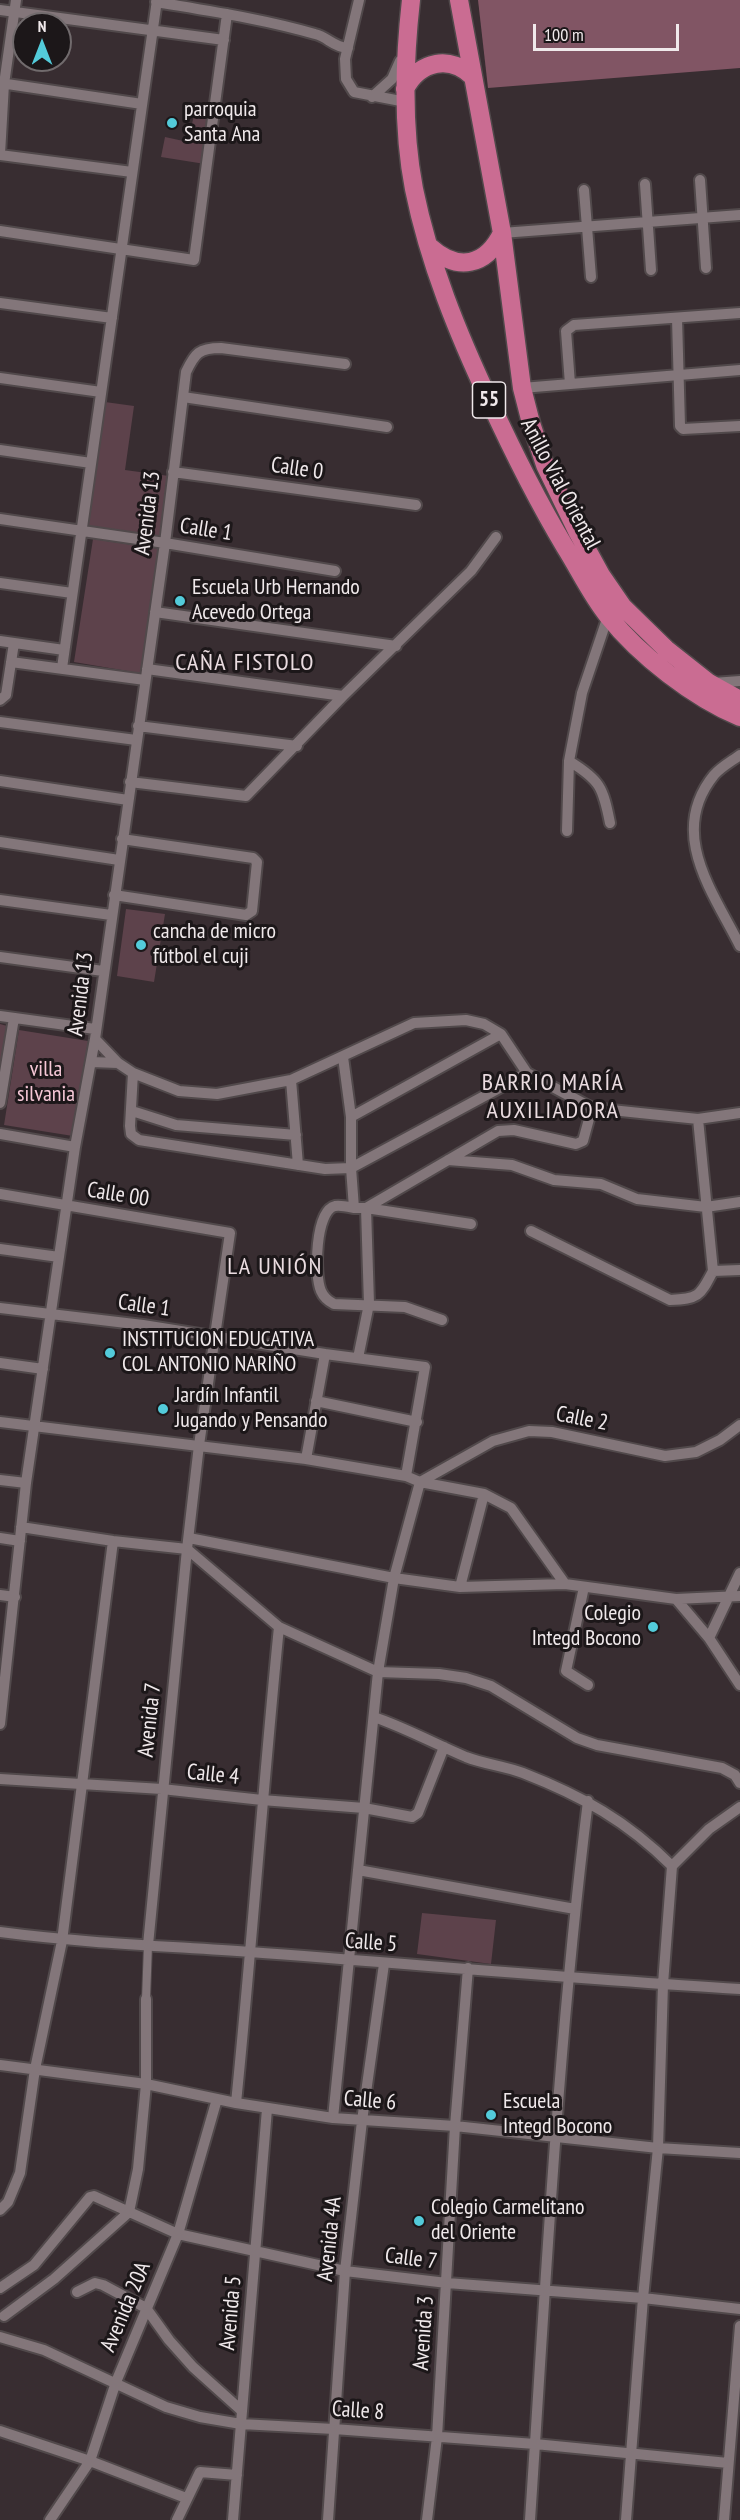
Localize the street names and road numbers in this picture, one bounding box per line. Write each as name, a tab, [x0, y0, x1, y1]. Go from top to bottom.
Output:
road number: 55	[472, 382, 506, 418]
street label: Anillo Vial Oriental	[514, 414, 606, 554]
street label: Calle 0	[269, 452, 325, 486]
street label: Avenida 13	[130, 469, 166, 557]
street label: Calle 1	[178, 513, 234, 547]
street label: Avenida 13	[63, 950, 99, 1038]
street label: Calle 00	[85, 1177, 151, 1213]
street label: Calle 1	[116, 1289, 172, 1323]
street label: Calle 2	[554, 1401, 610, 1437]
street label: Avenida 7	[133, 1681, 167, 1759]
street label: Calle 4	[186, 1759, 240, 1791]
street label: Calle 5	[344, 1928, 398, 1958]
street label: Calle 6	[343, 2086, 397, 2116]
street label: Avenida 4A	[312, 2195, 348, 2283]
street label: Calle 7	[383, 2243, 439, 2275]
street label: Avenida 20A	[95, 2258, 157, 2356]
street label: Avenida 5	[215, 2275, 247, 2351]
street label: Avenida 3	[408, 2295, 440, 2371]
street label: Calle 8	[331, 2396, 385, 2426]

